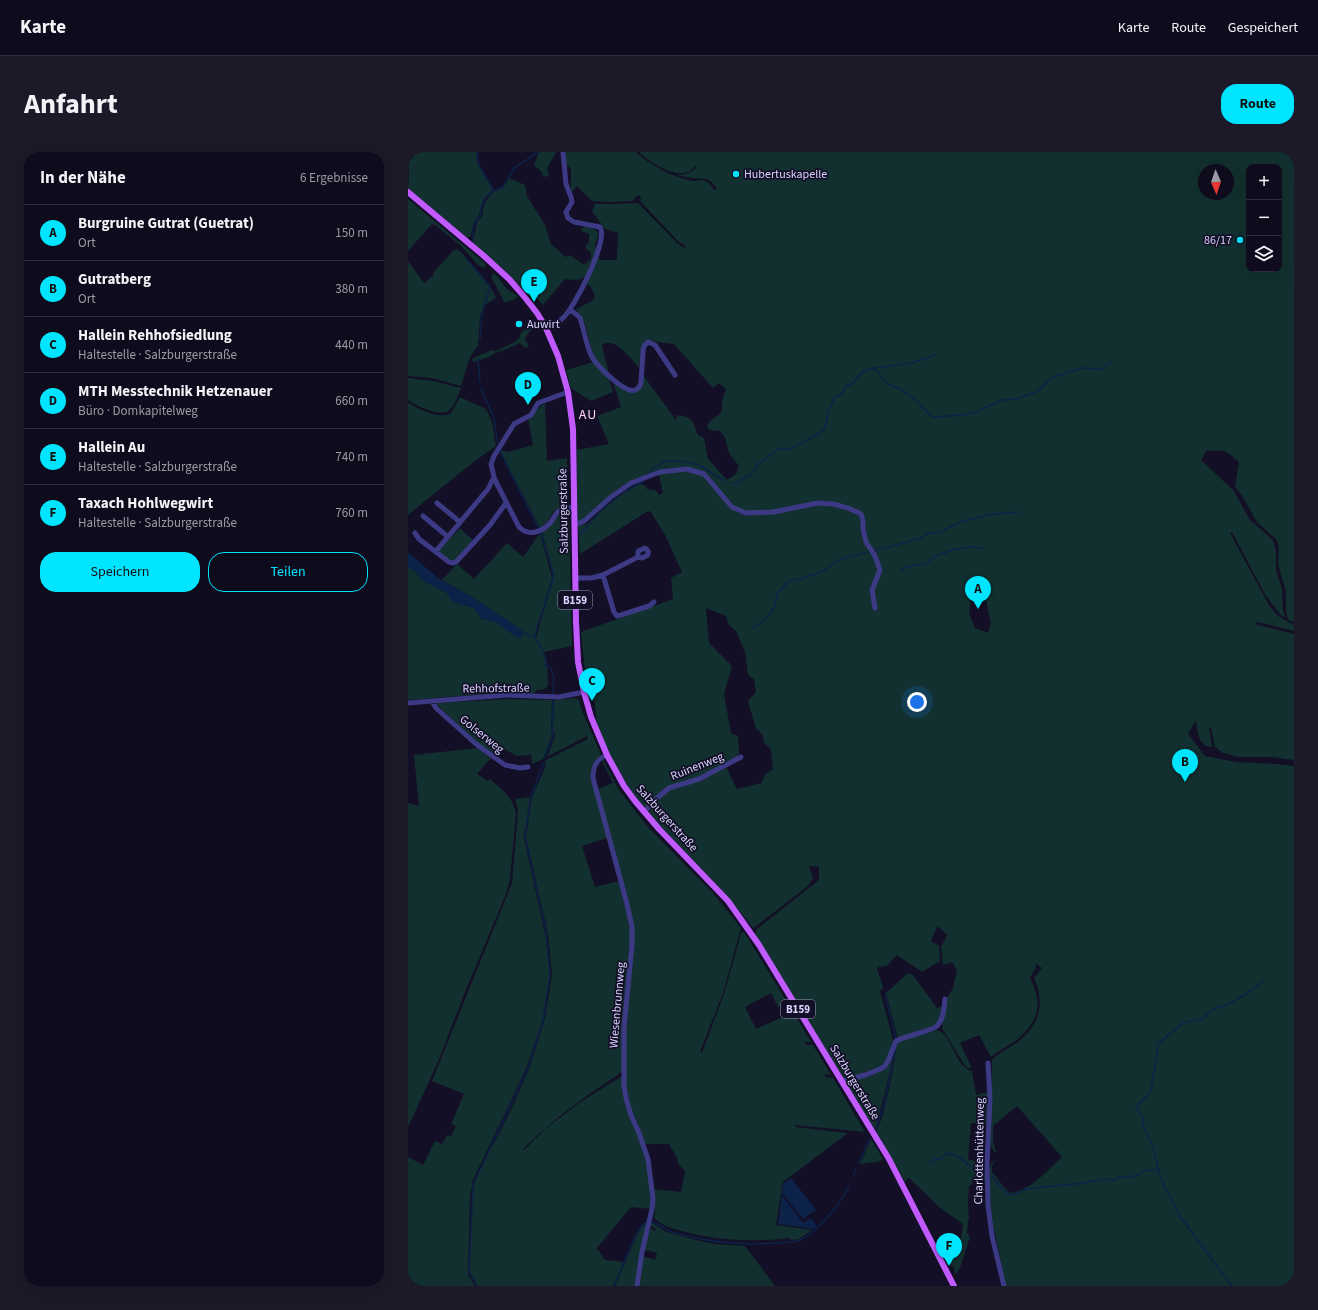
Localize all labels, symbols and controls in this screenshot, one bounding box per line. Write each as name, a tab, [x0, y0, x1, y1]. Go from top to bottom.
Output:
text: Karte	[20, 14, 66, 41]
text: Karte	[1118, 18, 1149, 38]
text: Route	[1171, 18, 1206, 38]
text: Gespeichert	[1228, 18, 1298, 38]
text: Anfahrt	[24, 84, 118, 124]
button: Route	[1221, 84, 1294, 124]
north arrow	[1198, 164, 1234, 200]
map controls	[1246, 164, 1282, 272]
button: +	[1246, 164, 1282, 200]
text: In der Nähe	[40, 166, 126, 190]
place label: Hubertuskapelle	[744, 166, 827, 183]
text: 6 Ergebnisse	[300, 169, 368, 187]
marker: Hubertuskapelle	[731, 169, 741, 179]
button: −	[1246, 200, 1282, 236]
text: Burgruine Gutrat (Guetrat)	[78, 213, 254, 234]
text: A	[49, 224, 57, 242]
text: 150 m	[335, 224, 368, 242]
place label: 86/17	[1204, 232, 1232, 249]
text: Ort	[78, 234, 96, 252]
marker: 86/17	[1235, 235, 1245, 245]
button: layers	[1246, 236, 1282, 272]
text: Gutratberg	[78, 269, 151, 290]
pin: E	[521, 269, 547, 302]
text: B	[49, 280, 57, 298]
text: 380 m	[335, 280, 368, 298]
text: Ort	[78, 290, 96, 308]
place label: Auwirt	[527, 316, 560, 333]
marker: Auwirt	[514, 319, 524, 329]
text: Hallein Rehhofsiedlung	[78, 325, 232, 346]
text: C	[49, 336, 57, 354]
text: 440 m	[335, 336, 368, 354]
text: Haltestelle · Salzburgerstraße	[78, 346, 237, 364]
pin: D	[515, 372, 541, 405]
text: MTH Messtechnik Hetzenauer	[78, 381, 273, 402]
text: D	[49, 392, 57, 410]
text: 660 m	[335, 392, 368, 410]
text: Büro · Domkapitelweg	[78, 402, 198, 420]
district label: AU	[579, 405, 597, 425]
text: Hallein Au	[78, 437, 145, 458]
text: E	[49, 448, 57, 466]
text: 740 m	[335, 448, 368, 466]
text: Haltestelle · Salzburgerstraße	[78, 458, 237, 476]
street label: Salzburgerstraße	[554, 468, 573, 554]
text: Taxach Hohlwegwirt	[78, 493, 213, 514]
text: F	[50, 504, 56, 522]
text: 760 m	[335, 504, 368, 522]
text: Haltestelle · Salzburgerstraße	[78, 514, 237, 532]
button: Speichern	[40, 552, 200, 592]
button: Teilen	[208, 552, 368, 592]
pin: A	[965, 576, 991, 609]
road number: B159	[558, 591, 592, 609]
pin: C	[579, 668, 605, 701]
street label: Rehhofstraße	[462, 679, 530, 698]
your location	[907, 692, 927, 712]
street label: Golserweg	[456, 711, 508, 758]
street label: Ruinenweg	[668, 748, 726, 785]
pin: B	[1172, 749, 1198, 782]
street label: Salzburgerstraße	[632, 781, 702, 856]
street label: Wiesenbrunnweg	[605, 961, 630, 1049]
road number: B159	[781, 1000, 815, 1018]
street label: Salzburgerstraße	[825, 1041, 884, 1123]
street label: Charlottenhüttenweg	[970, 1097, 989, 1205]
pin: F	[936, 1233, 962, 1266]

